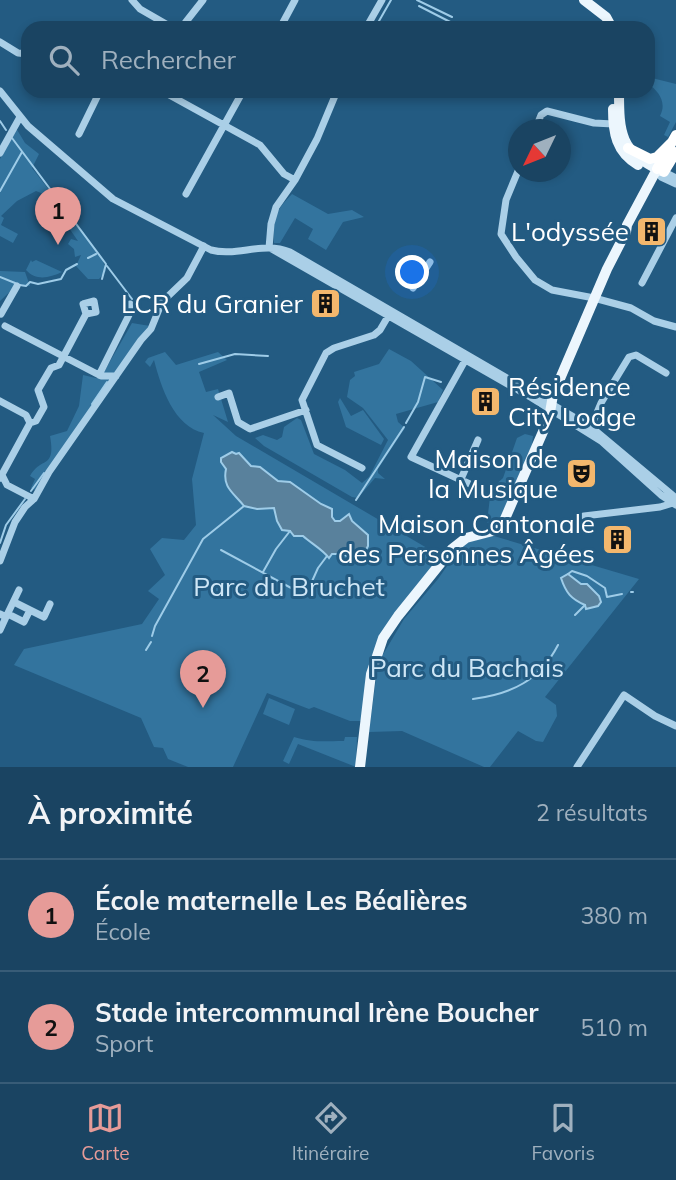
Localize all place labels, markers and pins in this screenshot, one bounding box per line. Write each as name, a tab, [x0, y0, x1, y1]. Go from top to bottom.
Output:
pin: 1	[35, 187, 81, 245]
place label: L'odyssée	[511, 215, 629, 248]
building icon: L'odyssée	[635, 215, 669, 249]
place label: LCR du Granier	[121, 287, 304, 320]
building icon: LCR du Granier	[309, 287, 343, 321]
place label: Résidence City Lodge	[508, 370, 636, 433]
building icon: Résidence City Lodge	[468, 385, 502, 419]
place label: Maison de la Musique	[428, 442, 558, 505]
theatre icon: Maison de la Musique	[564, 457, 598, 491]
place label: Maison Cantonale des Personnes Âgées	[338, 507, 595, 570]
building icon: Maison Cantonale des Personnes Âgées	[601, 522, 635, 556]
pin: 2	[180, 650, 226, 708]

